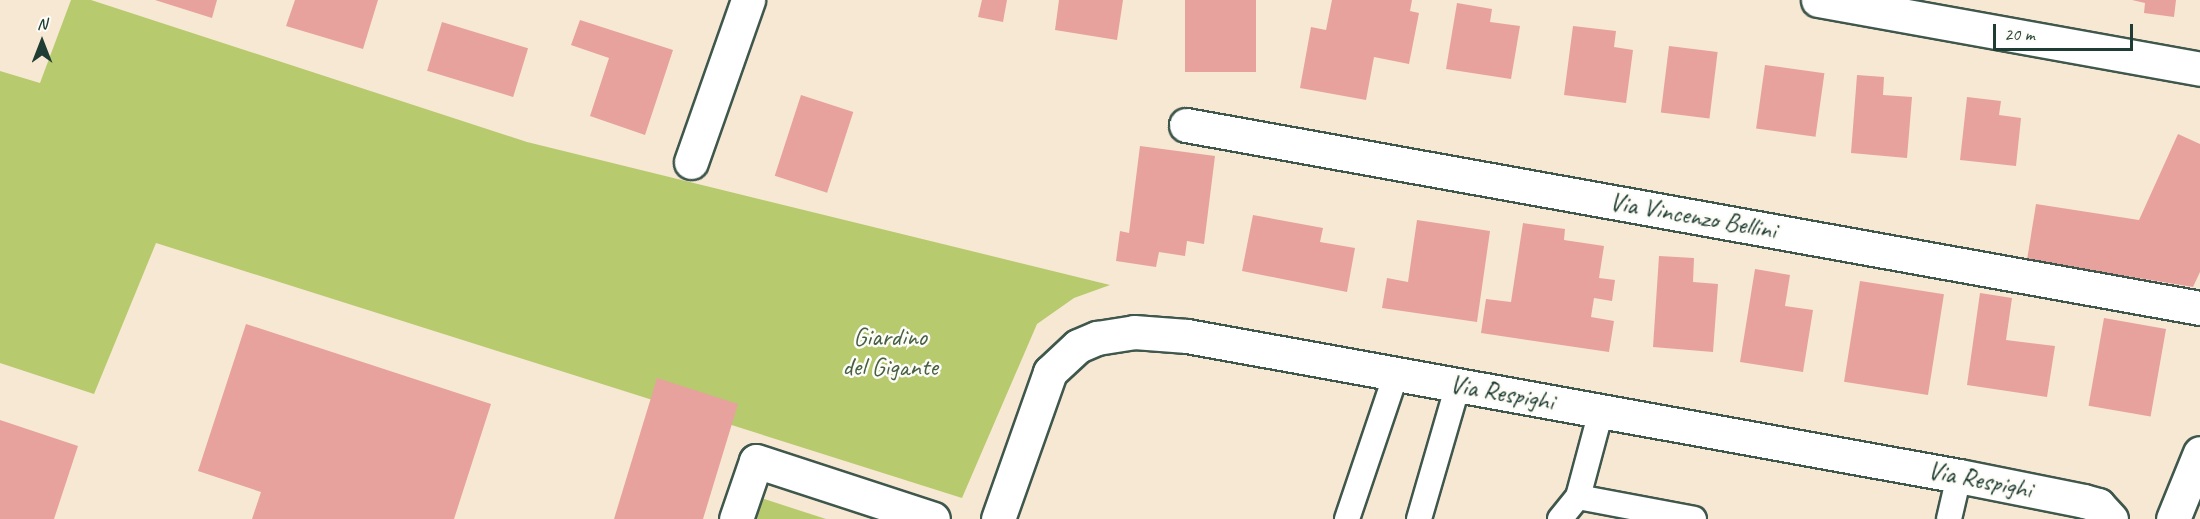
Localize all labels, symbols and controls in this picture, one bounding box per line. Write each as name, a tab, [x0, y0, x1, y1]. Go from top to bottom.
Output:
north arrow	[12, 12, 72, 72]
scale bar	[1996, 12, 2136, 50]
text: N	[37, 14, 47, 34]
text: 20 m	[2004, 23, 2035, 45]
street label: Via Vincenzo Bellini	[1607, 186, 1779, 246]
park label: Giardino del Gigante	[842, 321, 938, 382]
street label: Via Respighi	[1447, 368, 1557, 418]
street label: Via Respighi	[1925, 455, 2035, 505]

